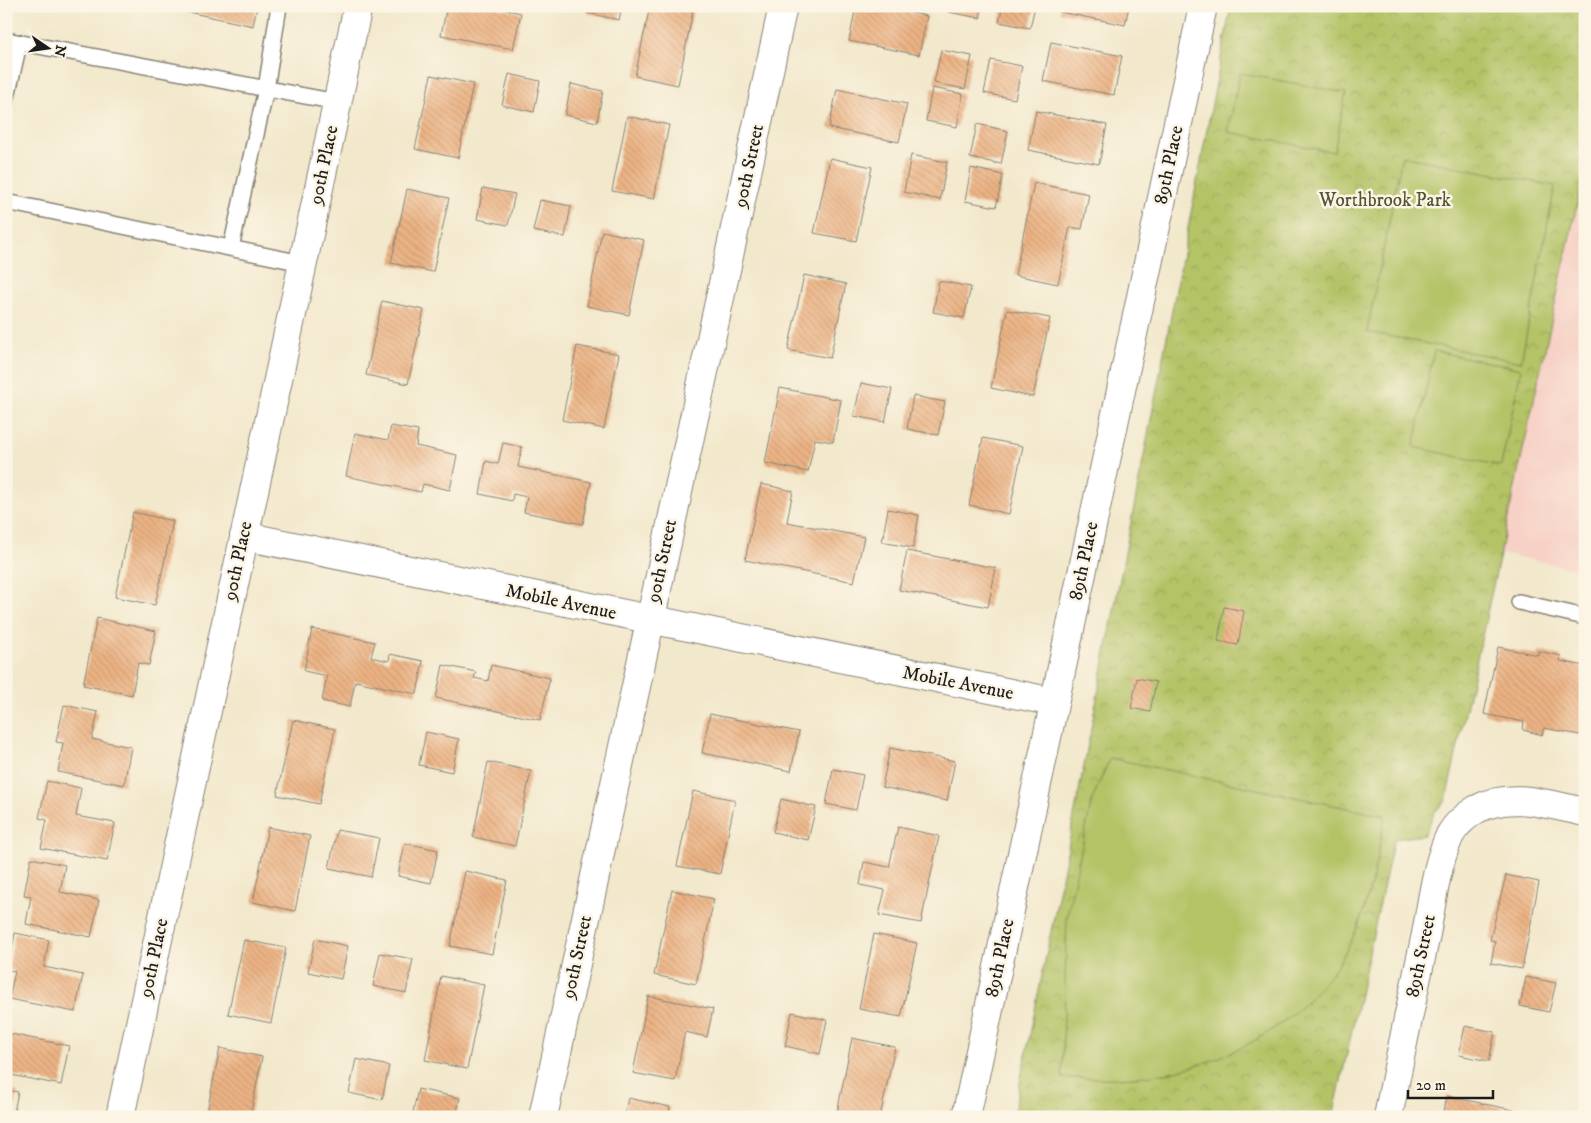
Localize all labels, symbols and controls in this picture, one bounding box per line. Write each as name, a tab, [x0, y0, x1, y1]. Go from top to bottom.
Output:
north arrow	[22, 22, 72, 72]
text: N	[50, 43, 70, 59]
street label: 90th Street	[729, 122, 769, 211]
street label: 90th Place	[304, 123, 344, 208]
street label: 89th Place	[1149, 123, 1189, 206]
park label: Worthbrook Park	[1318, 189, 1452, 212]
street label: 90th Street	[642, 517, 682, 606]
street label: 90th Place	[218, 519, 258, 604]
street label: 89th Place	[1064, 519, 1104, 602]
street label: Mobile Avenue	[504, 579, 619, 625]
street label: Mobile Avenue	[901, 661, 1016, 705]
street label: 89th Street	[1401, 912, 1441, 1000]
street label: 90th Street	[557, 913, 597, 1002]
street label: 90th Place	[134, 916, 174, 1001]
street label: 89th Place	[980, 916, 1020, 999]
scale bar	[1408, 1068, 1494, 1100]
text: 20 m	[1416, 1076, 1446, 1095]

